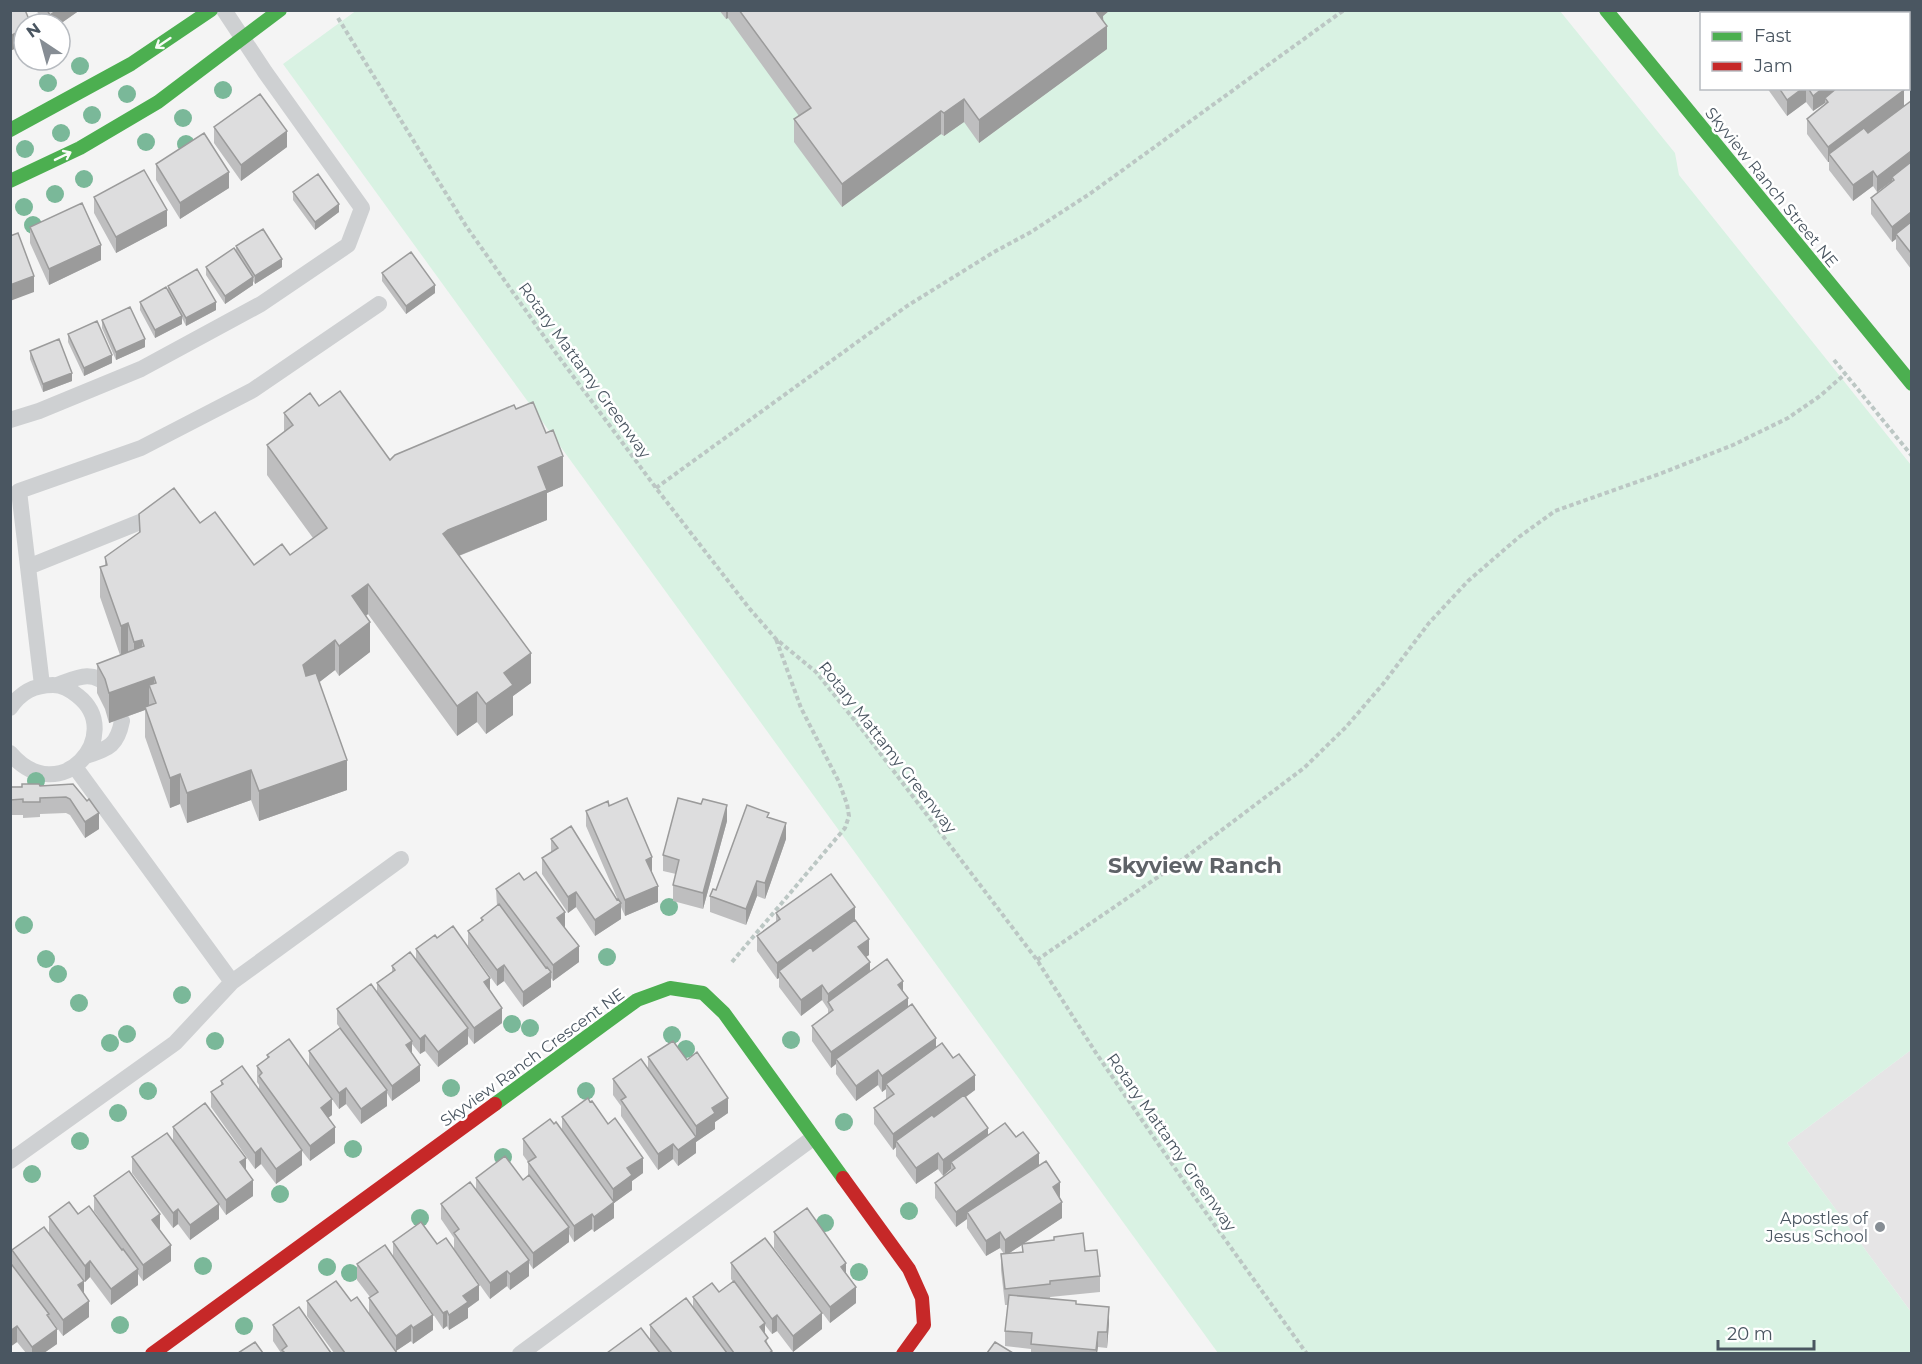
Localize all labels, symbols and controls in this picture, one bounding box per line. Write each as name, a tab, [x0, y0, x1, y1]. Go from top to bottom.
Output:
north arrow	[12, 12, 72, 72]
legend	[1700, 12, 1910, 90]
text: N	[23, 19, 44, 42]
text: Fast	[1754, 25, 1792, 47]
one-way arrow	[155, 37, 172, 49]
text: Jam	[1753, 55, 1793, 77]
street label: Skyview Ranch Street NE	[1701, 104, 1842, 271]
one-way arrow	[54, 149, 72, 161]
street label: Rotary Mattamy Greenway	[514, 279, 655, 462]
street label: Rotary Mattamy Greenway	[815, 658, 961, 837]
district label: Skyview Ranch	[1108, 852, 1282, 879]
street label: Skyview Ranch Crescent NE	[437, 984, 628, 1131]
street label: Rotary Mattamy Greenway	[1103, 1050, 1241, 1235]
place label: Apostles of Jesus School	[1765, 1209, 1869, 1246]
marker: Apostles of Jesus School	[1873, 1220, 1887, 1234]
scale bar	[1718, 1313, 1814, 1351]
text: 20 m	[1727, 1323, 1773, 1345]

